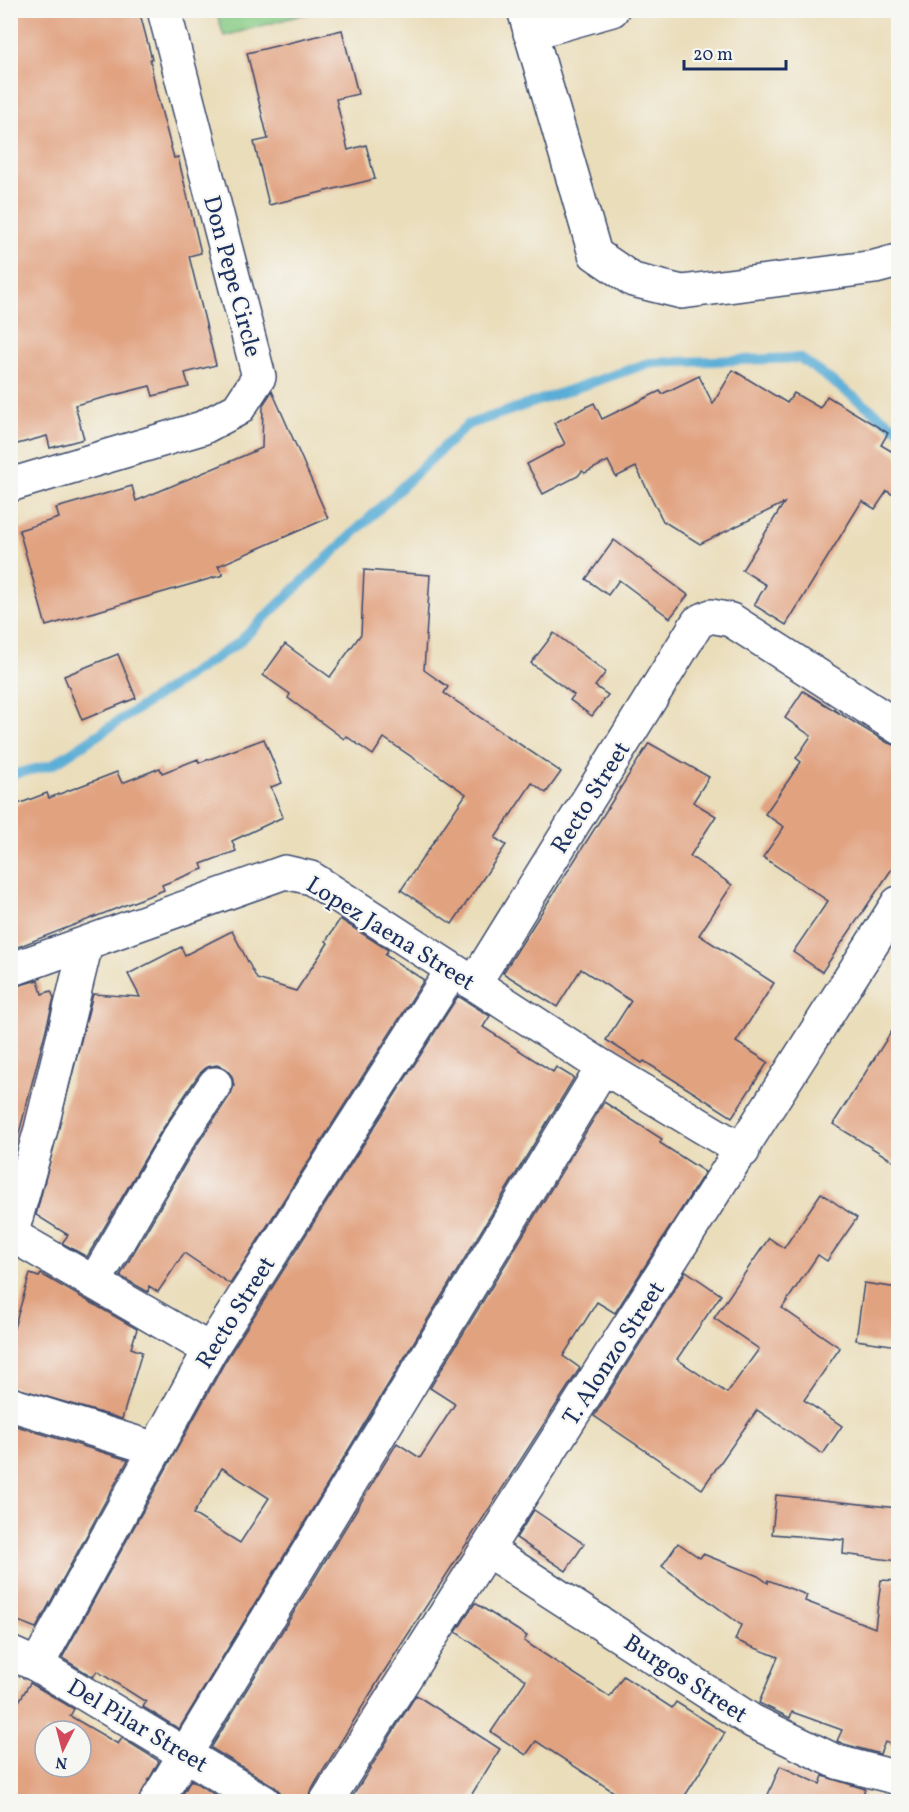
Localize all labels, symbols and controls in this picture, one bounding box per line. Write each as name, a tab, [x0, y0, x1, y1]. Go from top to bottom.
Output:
scale bar	[684, 33, 786, 71]
text: 20 m	[693, 43, 733, 68]
street label: Don Pepe Circle	[193, 192, 269, 361]
street label: Recto Street	[544, 735, 640, 861]
street label: Lopez Jaena Street	[299, 869, 481, 1000]
street label: Recto Street	[189, 1250, 285, 1376]
street label: T. Alonzo Street	[555, 1275, 674, 1433]
street label: Burgos Street	[616, 1627, 754, 1732]
street label: Del Pilar Street	[60, 1671, 214, 1782]
north arrow	[33, 1719, 93, 1779]
text: N	[54, 1750, 69, 1773]

